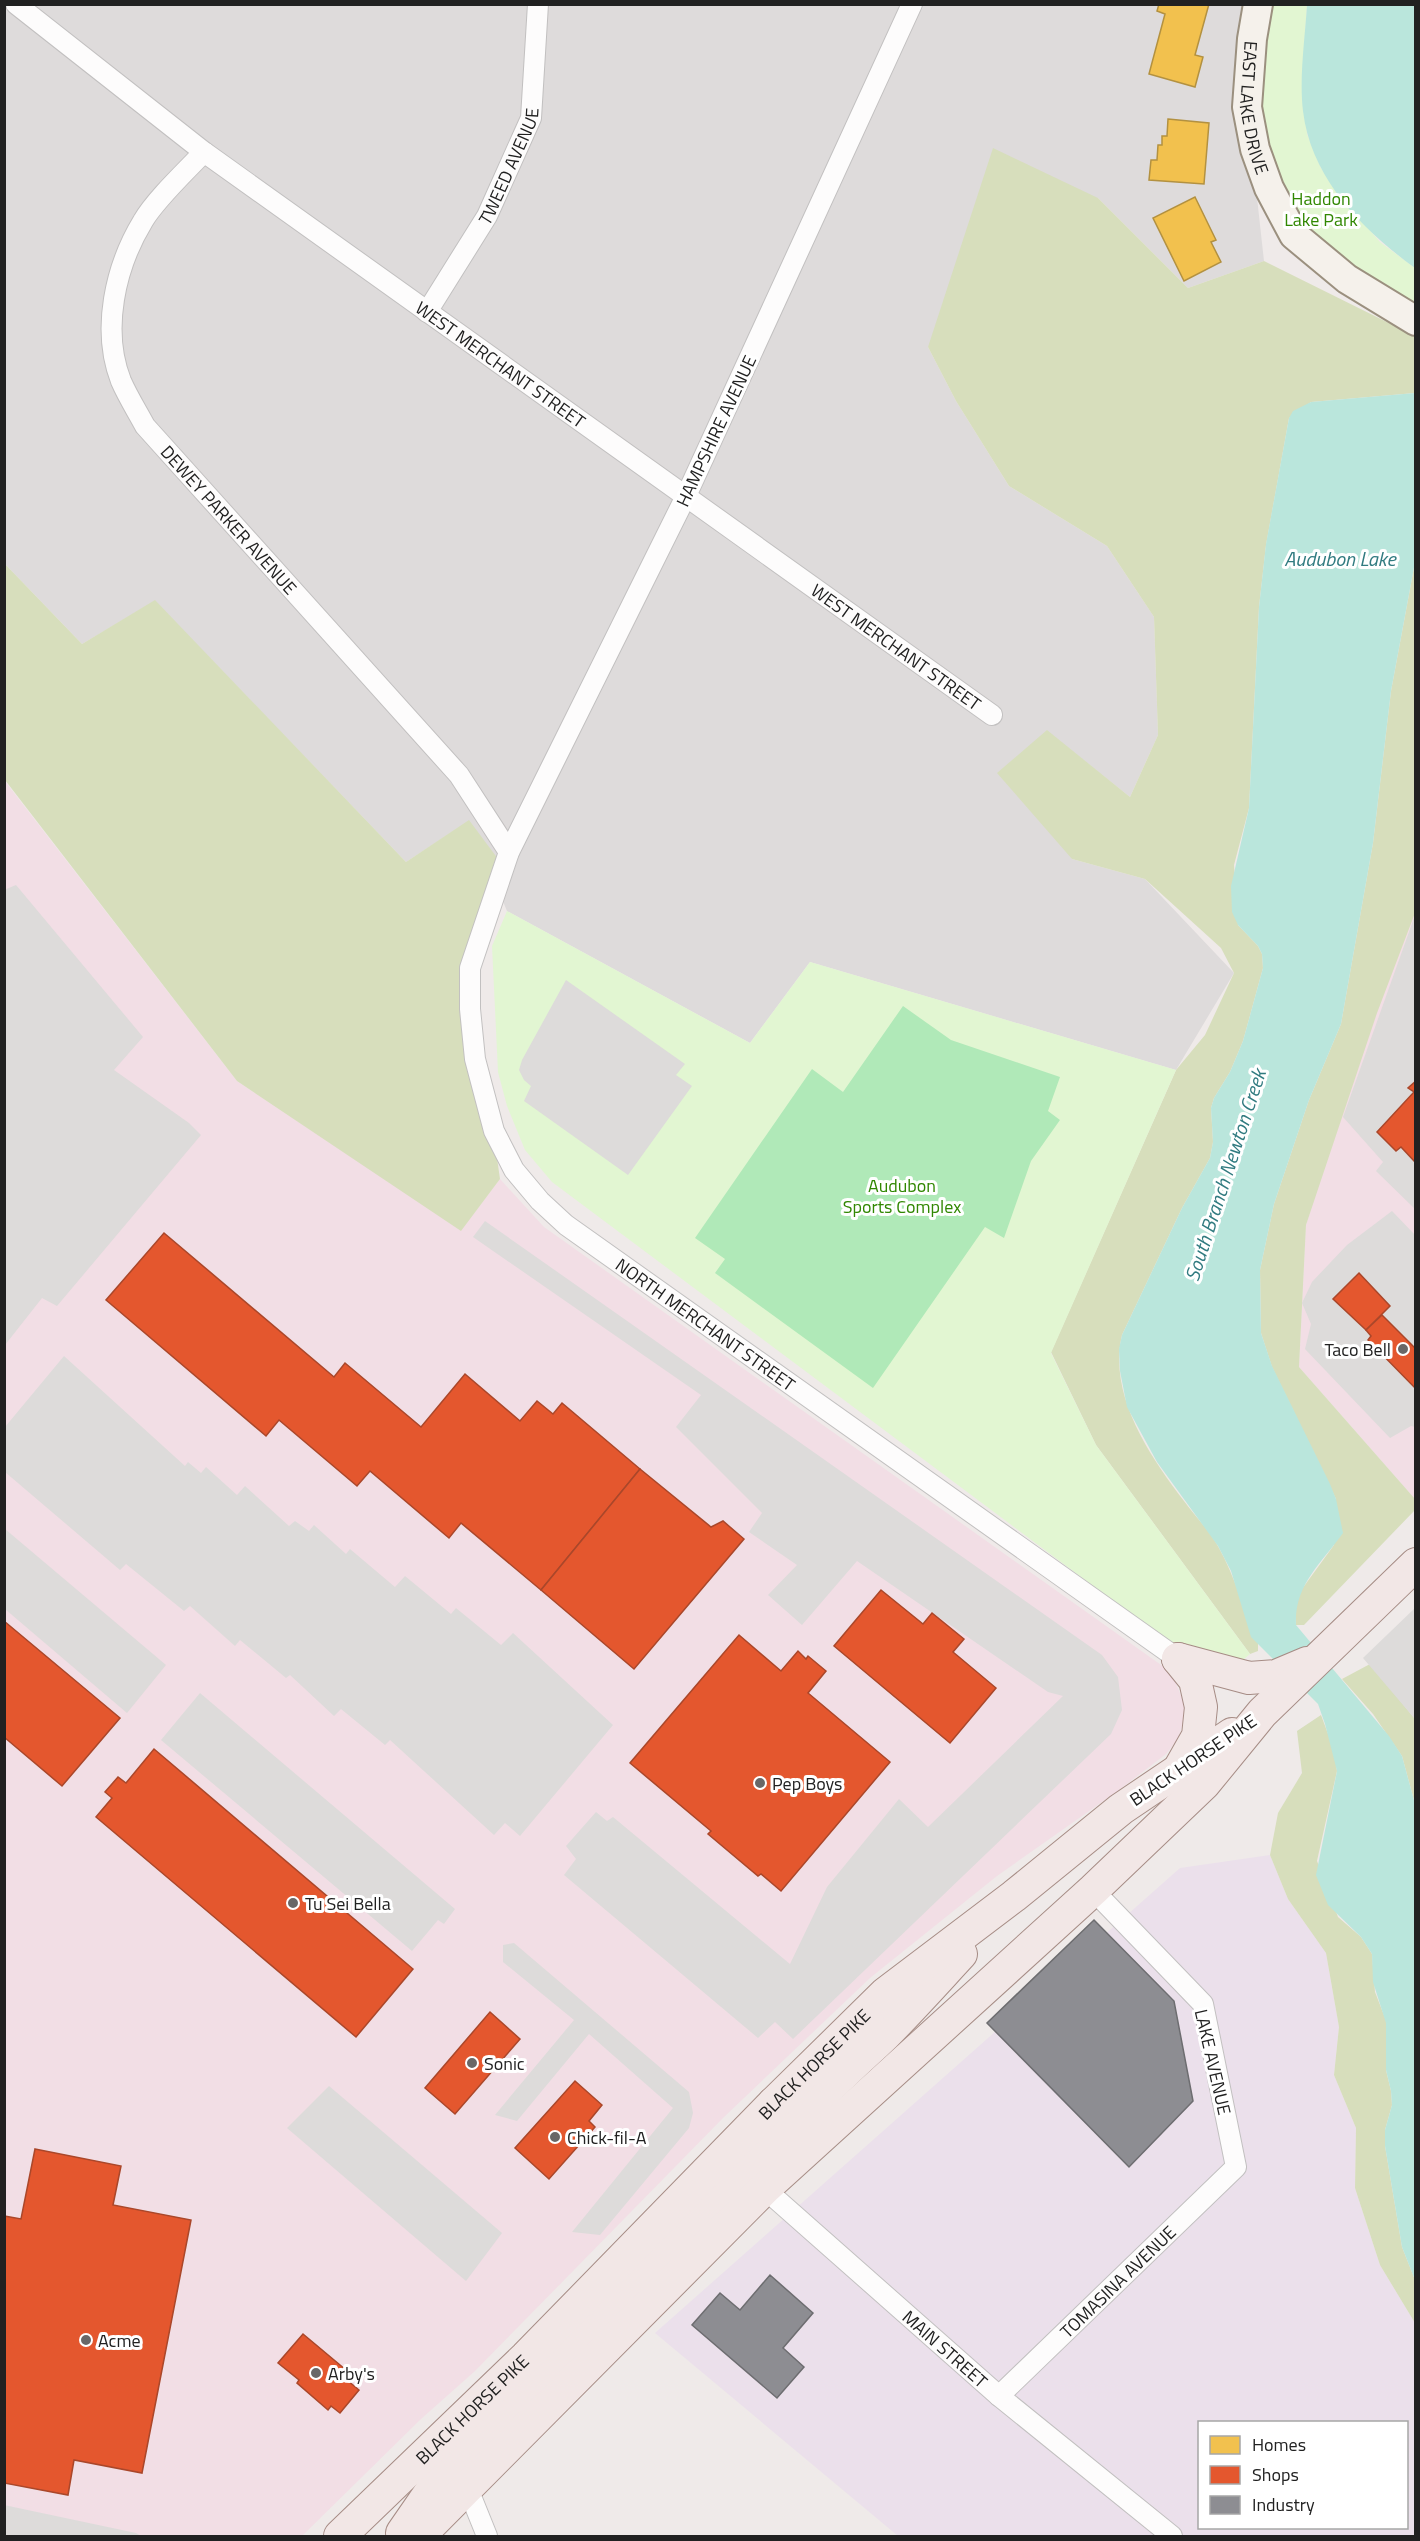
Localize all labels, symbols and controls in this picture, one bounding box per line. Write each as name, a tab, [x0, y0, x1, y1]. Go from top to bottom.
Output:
street label: EAST LAKE DRIVE	[1233, 40, 1277, 178]
street label: TWEED AVENUE	[471, 107, 545, 230]
park label: Haddon Lake Park	[1284, 185, 1358, 233]
street label: WEST MERCHANT STREET	[410, 294, 592, 434]
street label: HAMPSHIRE AVENUE	[669, 351, 763, 511]
street label: DEWEY PARKER AVENUE	[155, 439, 304, 600]
water label: Audubon Lake	[1284, 543, 1397, 574]
street label: WEST MERCHANT STREET	[806, 576, 987, 717]
water label: South Branch Newton Creek	[1176, 1063, 1275, 1285]
park label: Audubon Sports Complex	[843, 1172, 961, 1220]
street label: NORTH MERCHANT STREET	[610, 1251, 802, 1397]
place label: Taco Bell	[1324, 1336, 1391, 1363]
marker: Taco Bell	[1396, 1342, 1410, 1356]
street label: BLACK HORSE PIKE	[1124, 1707, 1262, 1813]
place label: Pep Boys	[772, 1770, 843, 1797]
marker: Pep Boys	[753, 1776, 767, 1790]
place label: Tu Sei Bella	[305, 1890, 391, 1917]
marker: Tu Sei Bella	[286, 1896, 300, 1910]
street label: BLACK HORSE PIKE	[752, 2002, 876, 2126]
street label: LAKE AVENUE	[1188, 2006, 1238, 2118]
place label: Sonic	[484, 2050, 525, 2077]
marker: Sonic	[465, 2056, 479, 2070]
place label: Chick-fil-A	[567, 2124, 647, 2151]
marker: Chick-fil-A	[548, 2130, 562, 2144]
street label: TOMASINA AVENUE	[1054, 2219, 1182, 2344]
street label: MAIN STREET	[897, 2303, 994, 2394]
place label: Acme	[98, 2327, 141, 2354]
marker: Acme	[79, 2333, 93, 2347]
street label: BLACK HORSE PIKE	[409, 2348, 535, 2470]
place label: Arby's	[328, 2360, 375, 2387]
marker: Arby's	[309, 2366, 323, 2380]
legend	[1198, 2421, 1408, 2529]
text: Homes	[1252, 2431, 1306, 2458]
text: Shops	[1252, 2461, 1299, 2488]
text: Industry	[1252, 2491, 1315, 2518]

